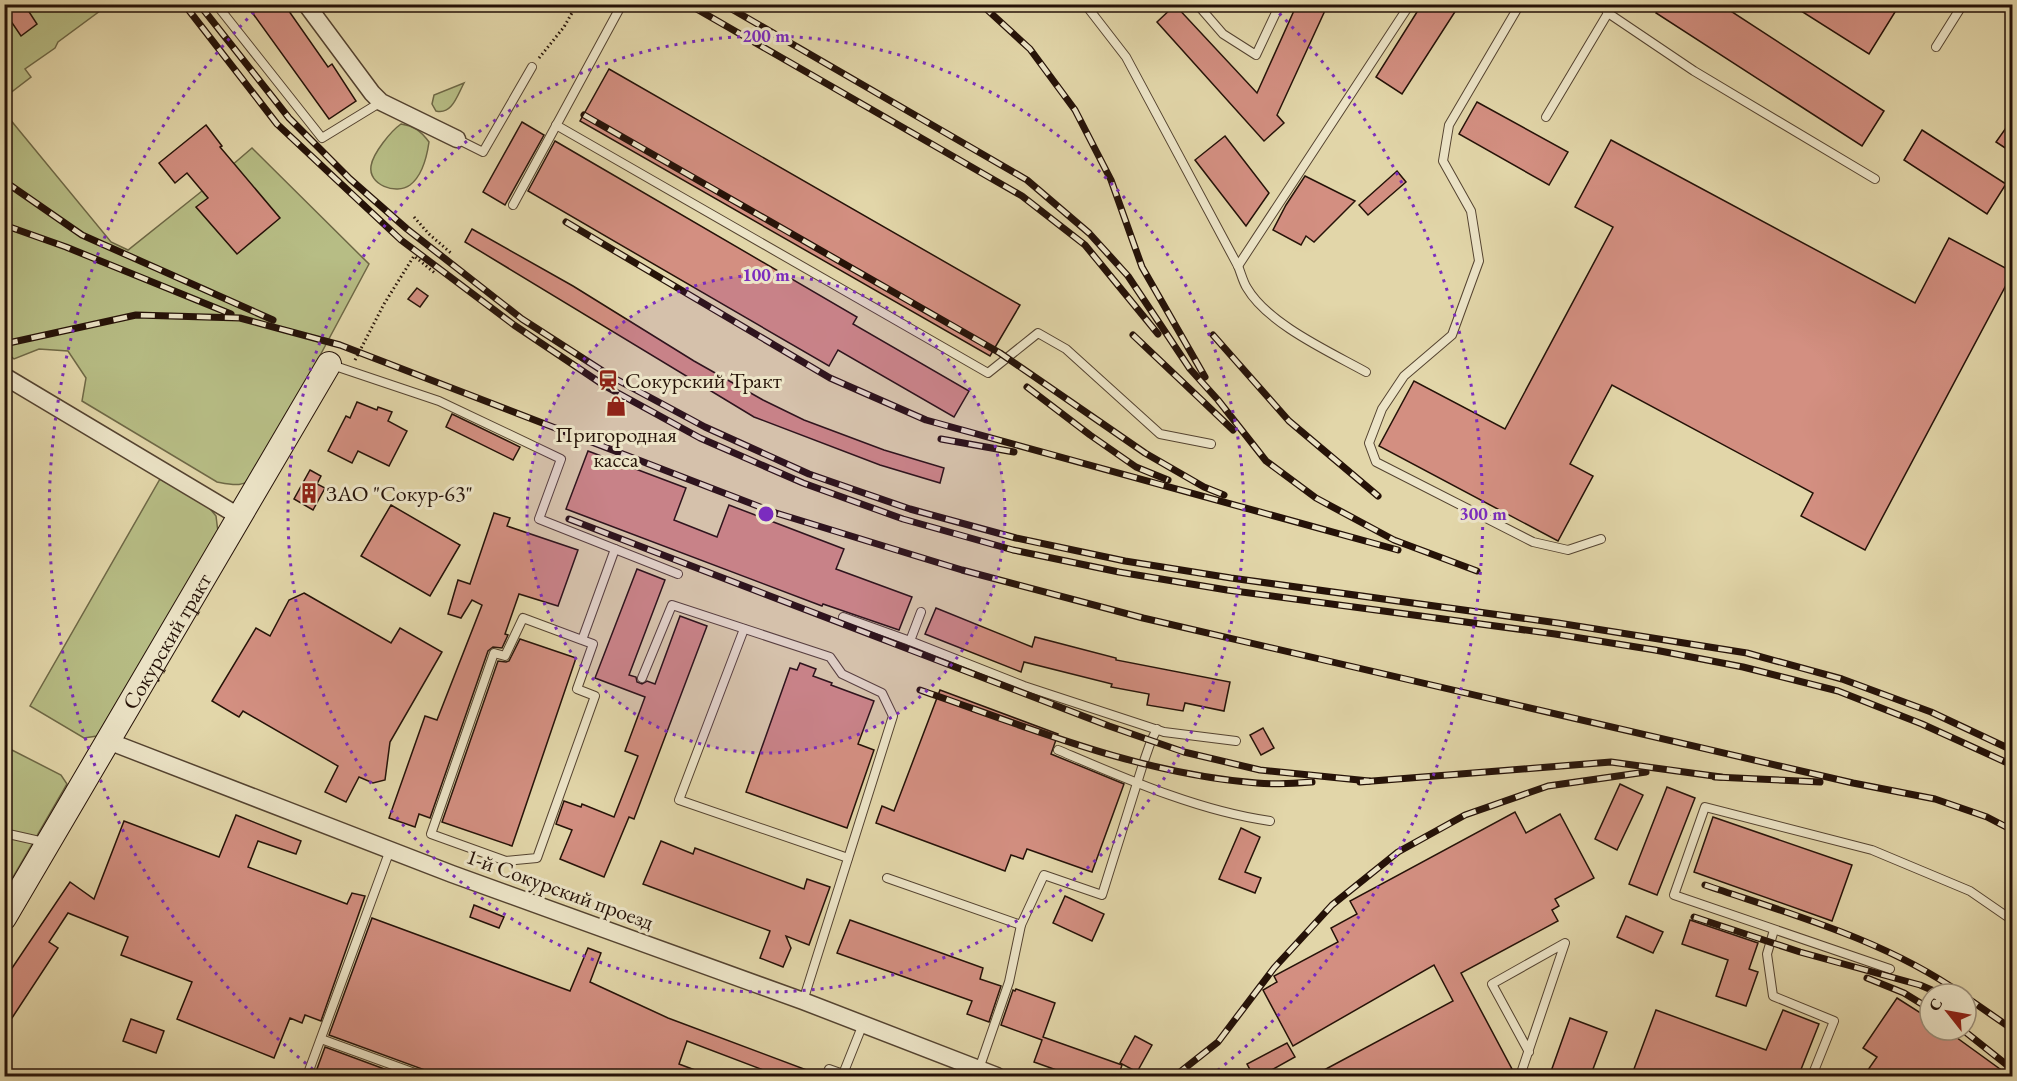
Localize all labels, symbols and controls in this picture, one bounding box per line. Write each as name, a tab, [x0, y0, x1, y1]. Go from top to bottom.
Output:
text: 200 m	[742, 24, 790, 47]
text: 100 m	[742, 263, 790, 286]
place label: Сокурский Тракт	[625, 366, 782, 395]
station icon: Сокурский Тракт	[596, 368, 620, 392]
shop icon: Пригородная касса	[604, 394, 628, 418]
place label: Пригородная касса	[555, 420, 677, 474]
place label: ЗАО "Сокур-63"	[326, 479, 473, 508]
building icon: ЗАО "Сокур-63"	[297, 481, 321, 505]
text: 300 m	[1459, 502, 1507, 525]
centre of rings	[756, 504, 776, 524]
street label: Сокурский тракт	[115, 568, 218, 715]
street label: 1-й Сокурский проезд	[462, 842, 658, 936]
north arrow	[1918, 982, 1978, 1042]
text: С	[1924, 994, 1947, 1015]

